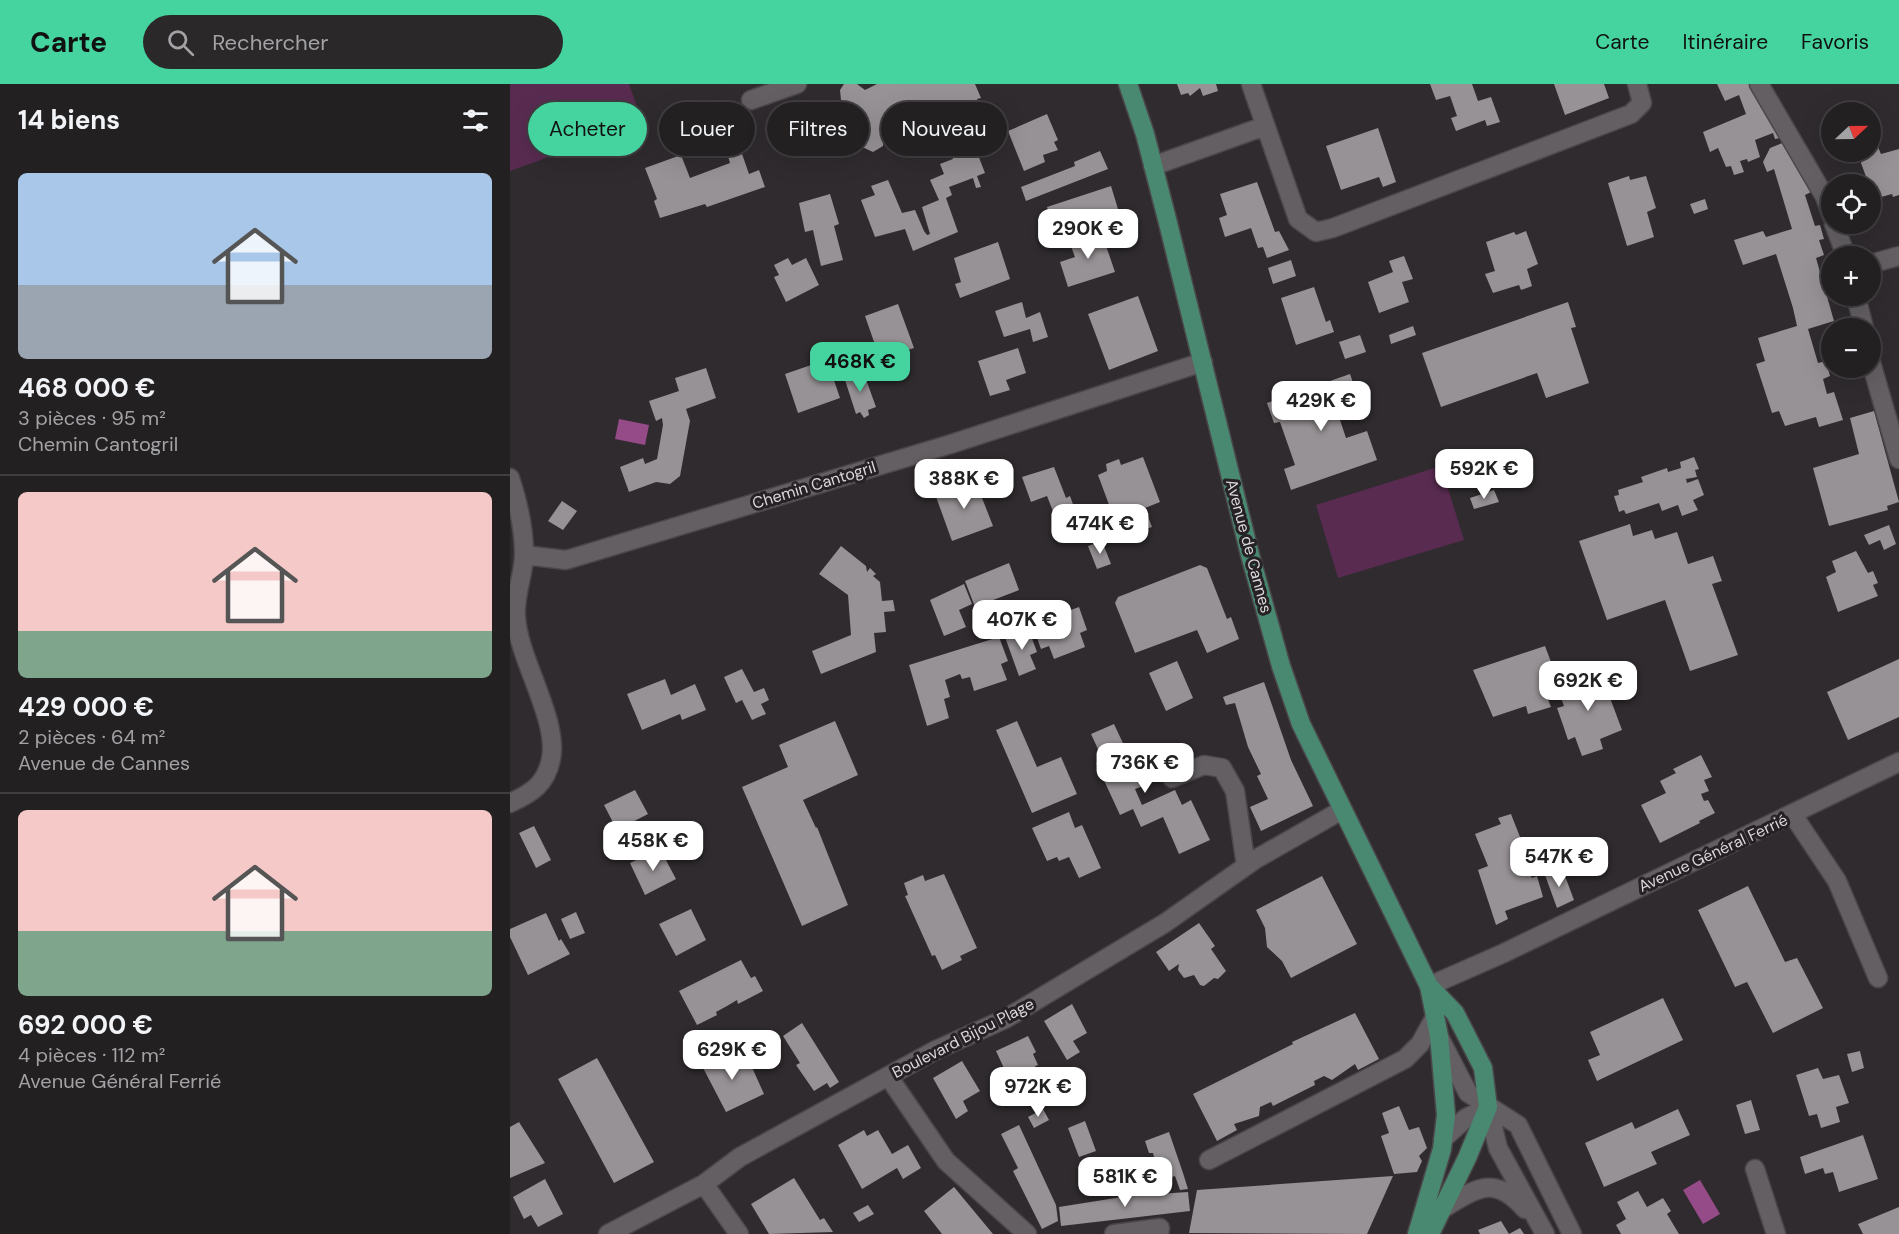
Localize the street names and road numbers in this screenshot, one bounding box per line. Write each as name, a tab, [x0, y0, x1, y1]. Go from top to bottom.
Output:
street label: Chemin Cantogril	[750, 456, 878, 514]
street label: Avenue de Cannes	[1221, 477, 1277, 615]
street label: Avenue Général Ferrié	[1635, 809, 1791, 897]
street label: Boulevard Bijou Plage	[888, 993, 1038, 1083]

